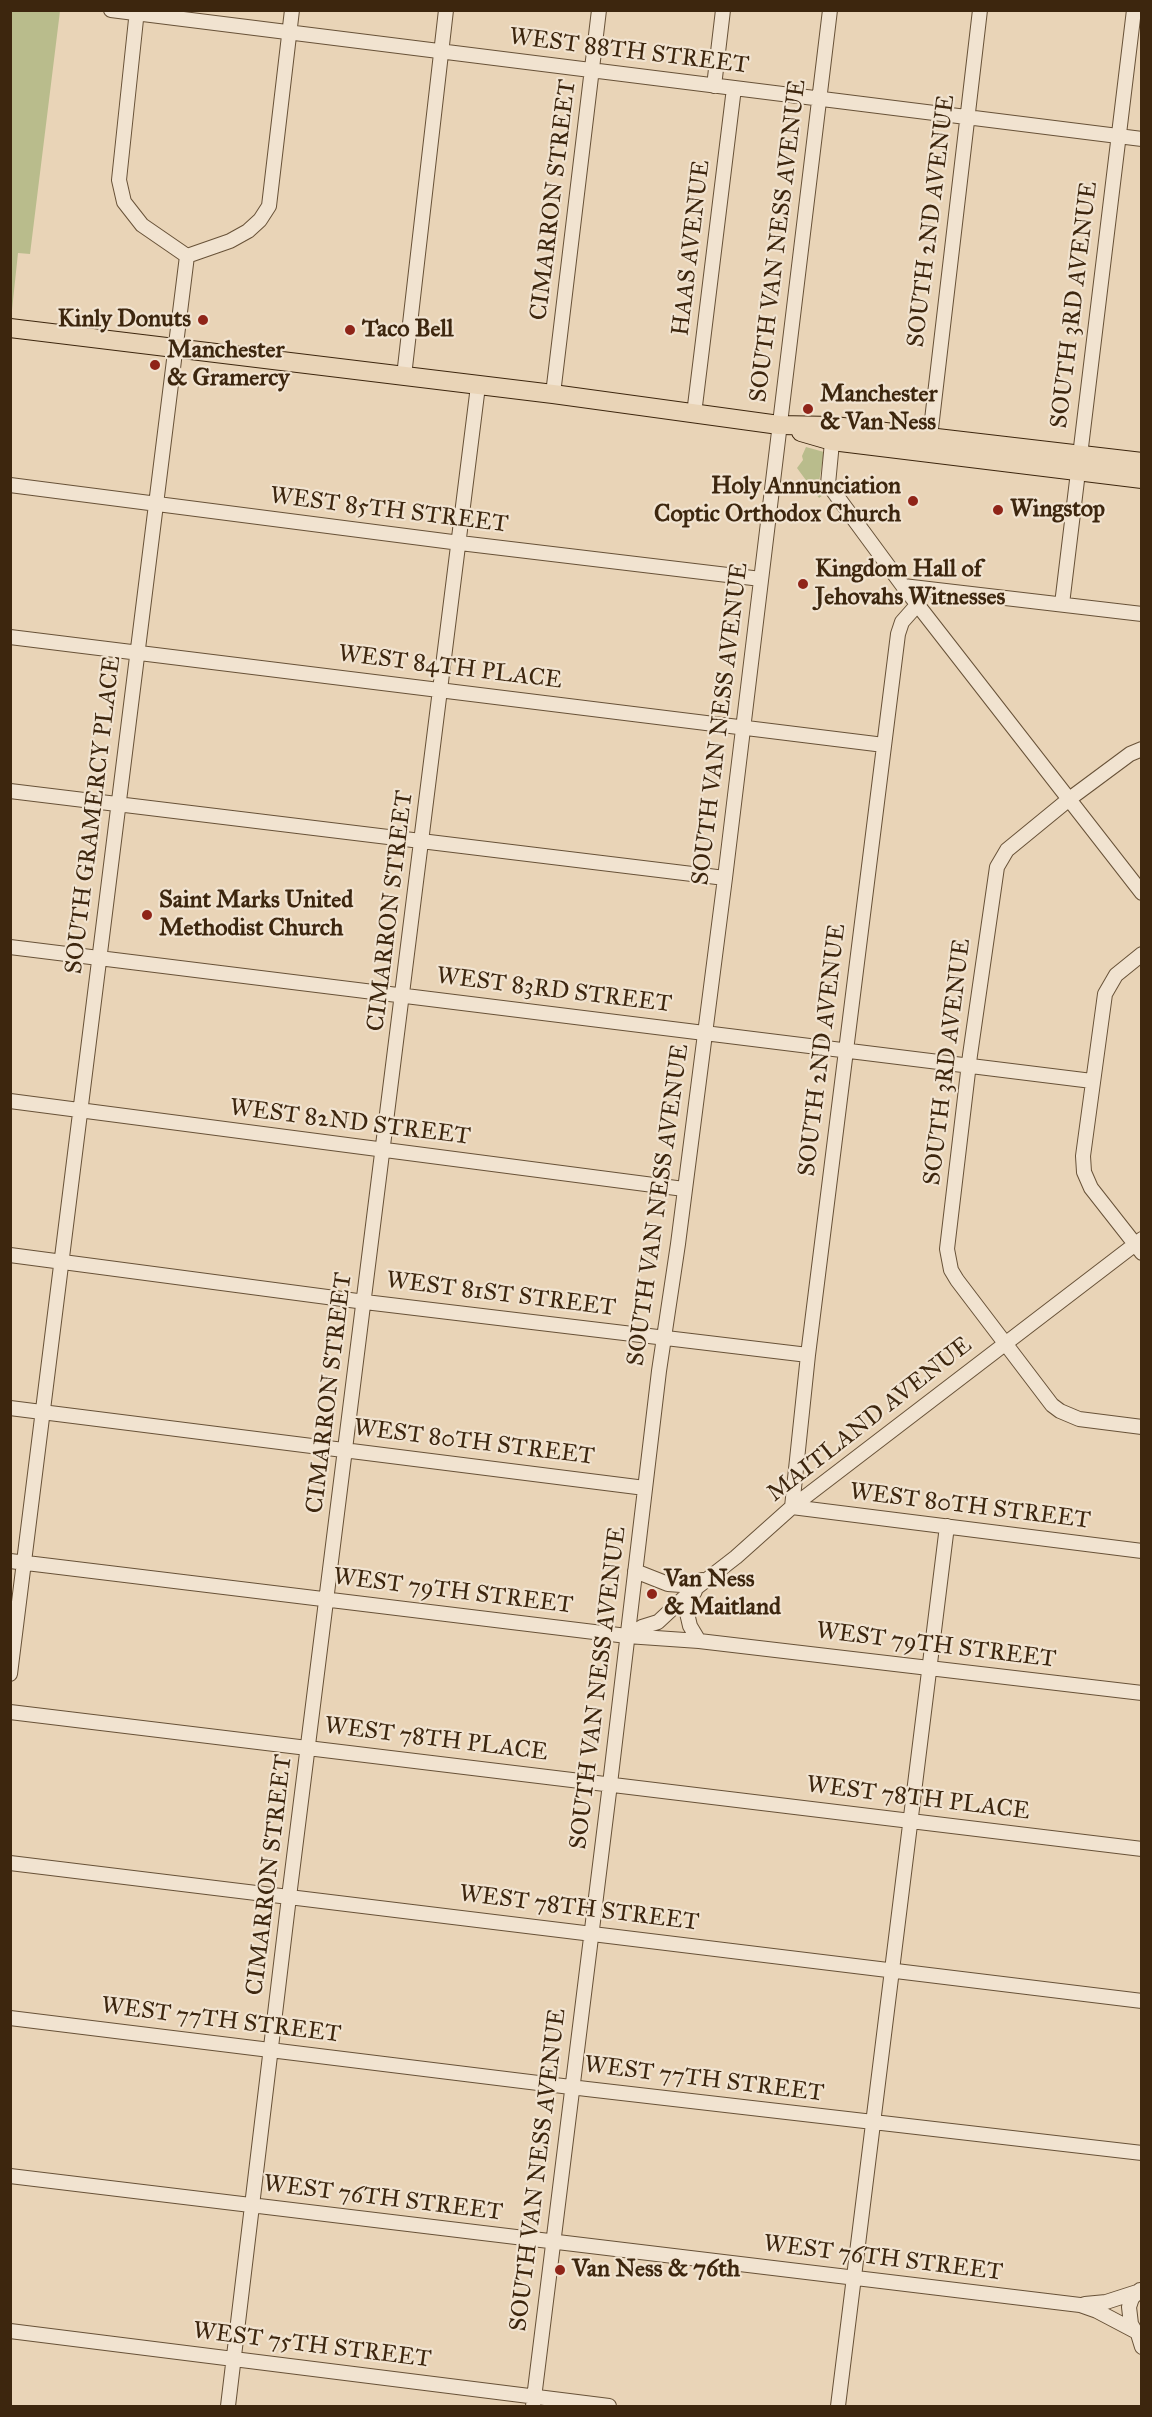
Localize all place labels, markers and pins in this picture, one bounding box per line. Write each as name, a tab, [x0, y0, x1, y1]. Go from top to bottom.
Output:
place label: Kinly Donuts	[58, 306, 191, 334]
marker: Kinly Donuts	[196, 313, 210, 327]
place label: Taco Bell	[362, 316, 454, 344]
marker: Taco Bell	[343, 323, 357, 337]
place label: Manchester & Gramercy	[167, 337, 290, 393]
marker: Manchester & Gramercy	[148, 358, 162, 372]
place label: Manchester & Van Ness	[820, 381, 937, 437]
marker: Manchester & Van Ness	[801, 402, 815, 416]
place label: Holy Annunciation Coptic Orthodox Church	[654, 473, 901, 529]
marker: Holy Annunciation Coptic Orthodox Church	[906, 494, 920, 508]
place label: Wingstop	[1010, 496, 1105, 524]
marker: Wingstop	[991, 503, 1005, 517]
place label: Kingdom Hall of Jehovahs Witnesses	[815, 556, 1005, 612]
marker: Kingdom Hall of Jehovahs Witnesses	[796, 577, 810, 591]
place label: Saint Marks United Methodist Church	[159, 887, 353, 943]
marker: Saint Marks United Methodist Church	[140, 908, 154, 922]
place label: Van Ness & Maitland	[664, 1566, 781, 1622]
marker: Van Ness & Maitland	[645, 1587, 659, 1601]
place label: Van Ness & 76th	[572, 2256, 740, 2284]
marker: Van Ness & 76th	[553, 2263, 567, 2277]

